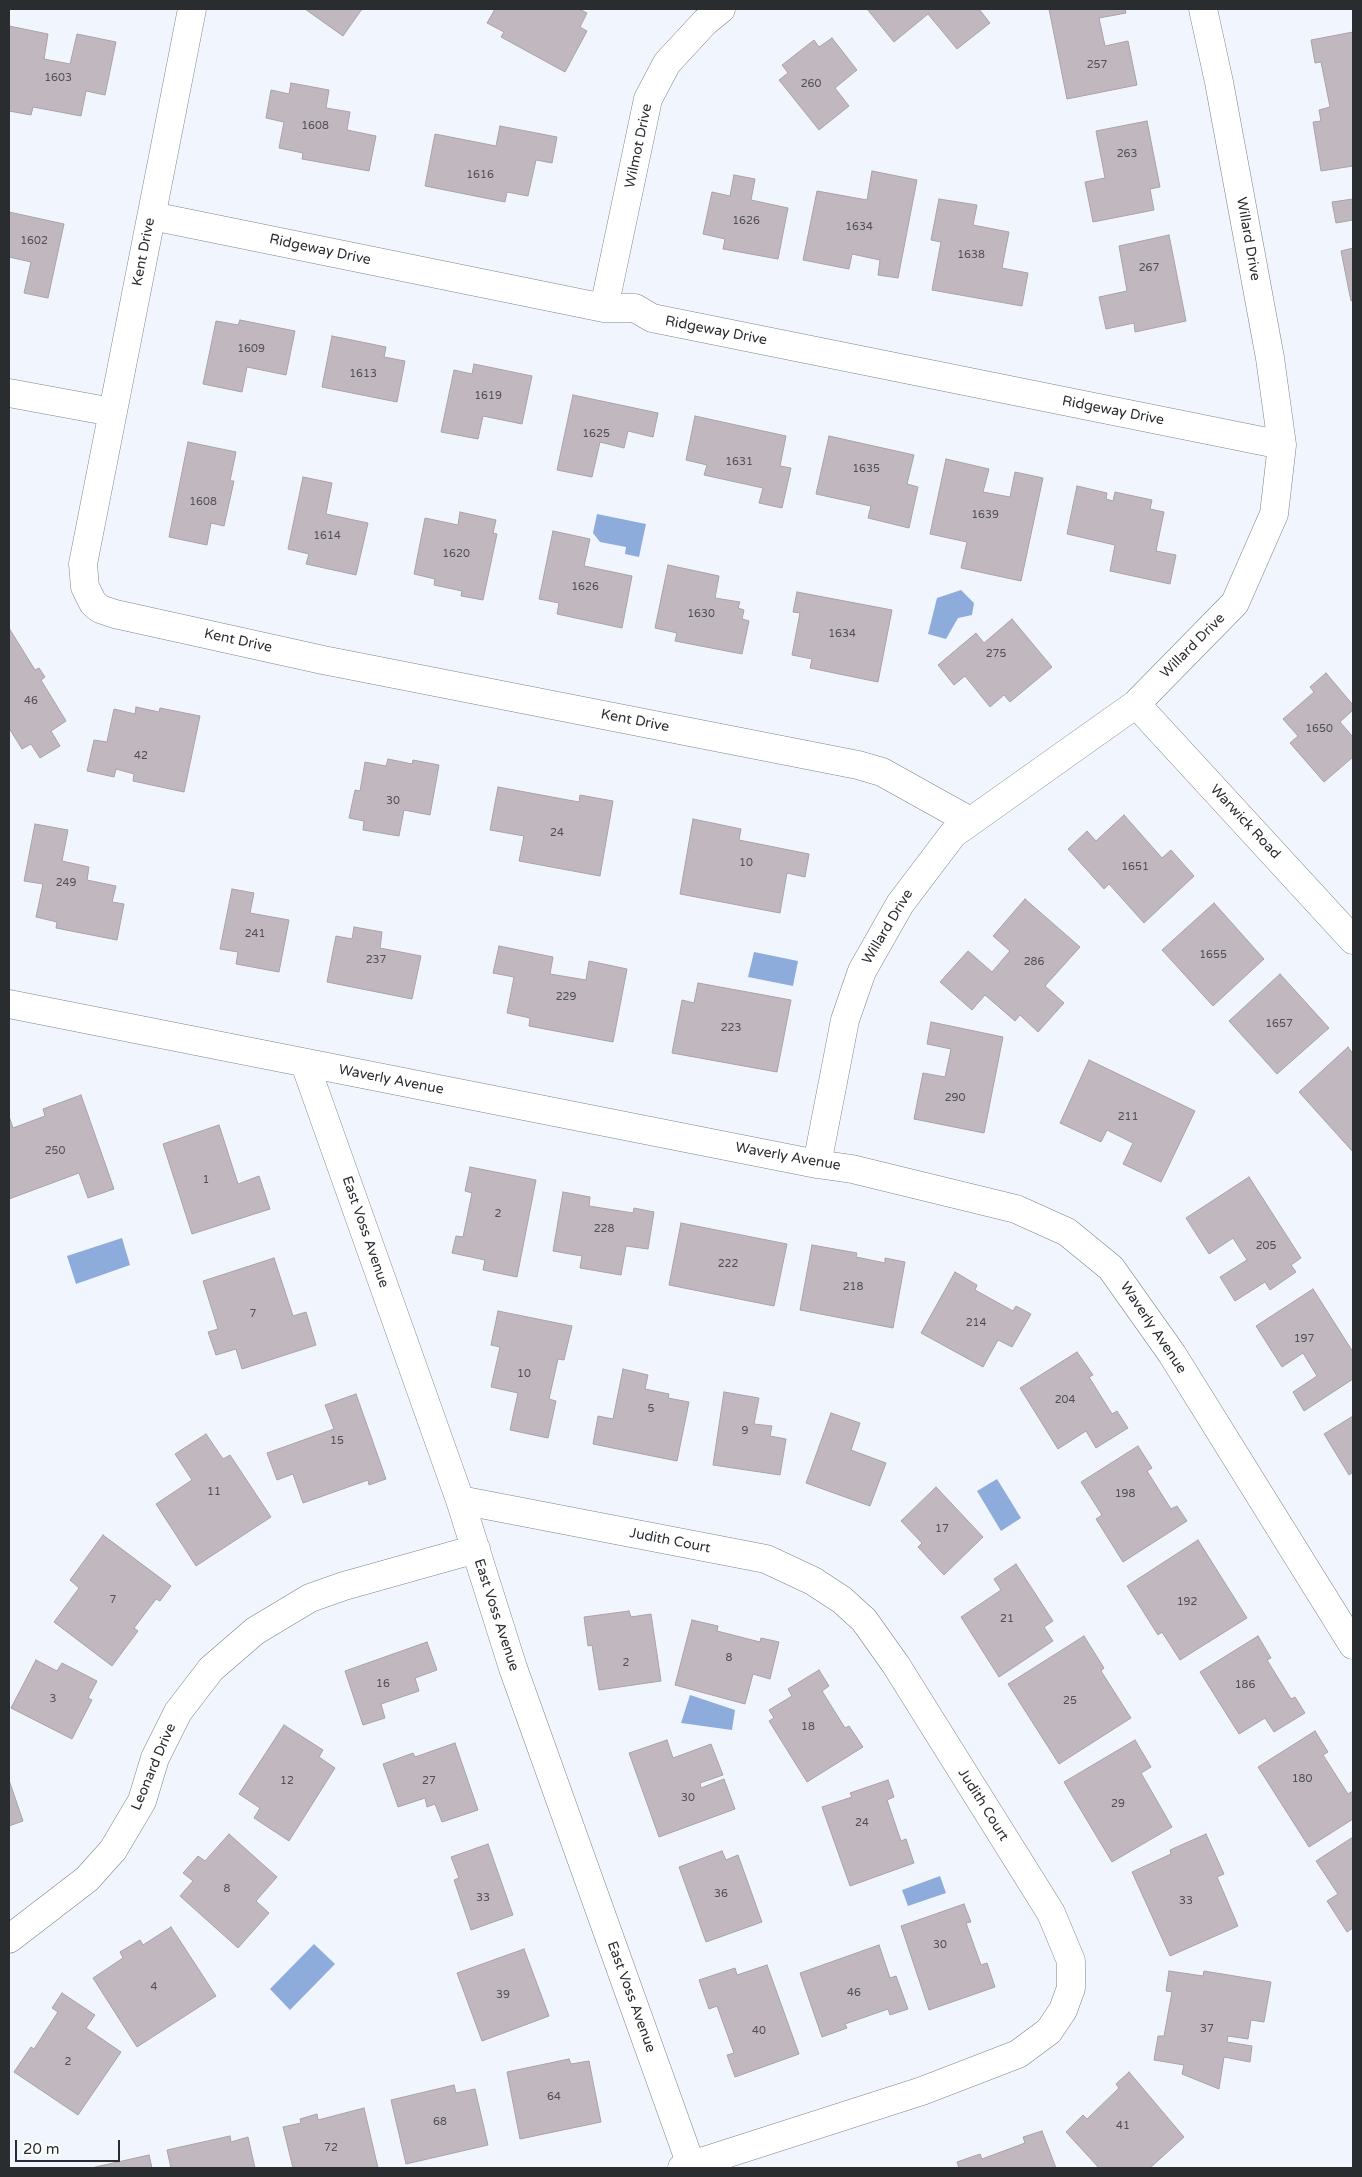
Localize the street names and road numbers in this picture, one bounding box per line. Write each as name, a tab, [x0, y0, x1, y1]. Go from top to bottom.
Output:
street label: Wilmot Drive	[622, 102, 656, 190]
street label: Willard Drive	[1232, 196, 1264, 282]
street label: Kent Drive	[129, 216, 159, 288]
street label: Ridgeway Drive	[268, 231, 372, 269]
street label: Ridgeway Drive	[664, 313, 768, 349]
street label: Ridgeway Drive	[1061, 393, 1165, 429]
street label: Willard Drive	[1157, 610, 1229, 682]
street label: Kent Drive	[202, 626, 274, 656]
street label: Kent Drive	[599, 706, 671, 736]
street label: Warwick Road	[1206, 781, 1284, 863]
street label: Willard Drive	[859, 886, 917, 968]
street label: Waverly Avenue	[337, 1062, 445, 1098]
street label: Waverly Avenue	[734, 1139, 842, 1175]
street label: East Voss Avenue	[338, 1174, 392, 1290]
street label: Waverly Avenue	[1116, 1279, 1190, 1377]
street label: Judith Court	[628, 1525, 712, 1557]
street label: East Voss Avenue	[470, 1557, 522, 1673]
street label: Leonard Drive	[128, 1721, 180, 1813]
street label: Judith Court	[954, 1766, 1012, 1844]
street label: East Voss Avenue	[603, 1939, 659, 2055]

